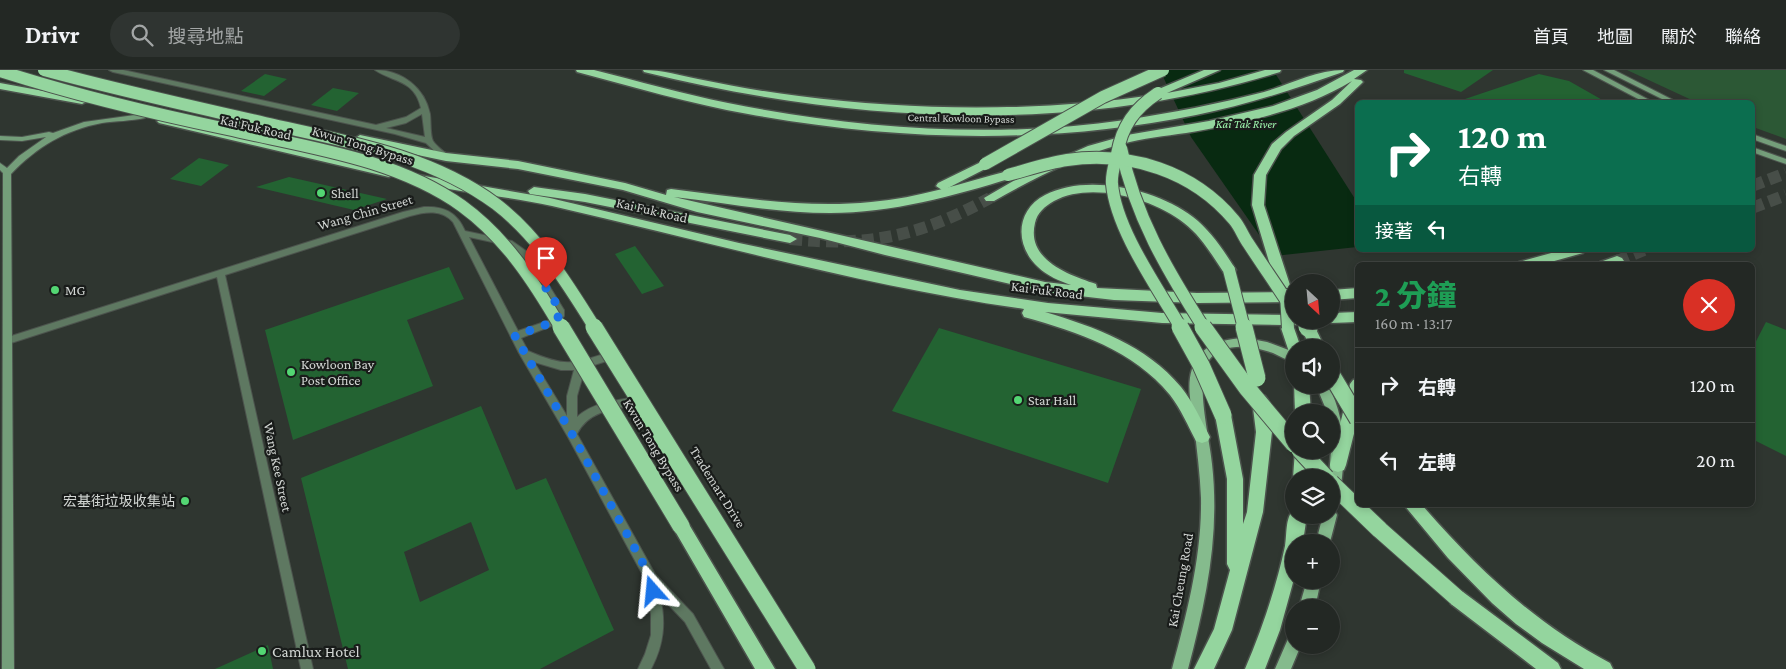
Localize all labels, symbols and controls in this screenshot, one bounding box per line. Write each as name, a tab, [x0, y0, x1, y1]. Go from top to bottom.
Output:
search box	[110, 12, 460, 57]
text: Drivr	[25, 21, 80, 48]
icon: search	[128, 21, 156, 49]
text: 搜尋地點	[168, 26, 244, 47]
text: 首頁	[1533, 27, 1569, 47]
text: 地圖	[1597, 27, 1633, 47]
text: 關於	[1661, 27, 1697, 47]
text: 聯絡	[1725, 27, 1761, 47]
street label: Kai Fuk Road	[219, 111, 294, 143]
street label: Central Kowloon Bypass	[908, 111, 1014, 126]
water label: Kai Tak River	[1216, 117, 1277, 131]
text: 120 m	[1458, 117, 1547, 156]
icon: right	[1375, 120, 1440, 185]
street label: Kwun Tong Bypass	[310, 122, 416, 168]
text: 右轉	[1458, 164, 1502, 189]
place label: Shell	[331, 185, 359, 201]
marker: Shell	[315, 187, 327, 199]
street label: Wang Chin Street	[316, 191, 415, 233]
street label: Kai Fuk Road	[615, 194, 690, 226]
icon: left	[1423, 215, 1451, 243]
text: 接著	[1375, 221, 1413, 242]
pin	[525, 237, 567, 288]
icon: arrive	[532, 244, 560, 272]
north arrow	[1285, 274, 1340, 329]
map controls	[1285, 274, 1340, 654]
street label: Kai Fuk Road	[1010, 278, 1085, 302]
text: 2 分鐘	[1375, 279, 1457, 312]
button: close	[1683, 279, 1735, 331]
place label: MG	[65, 282, 86, 298]
marker: MG	[49, 284, 61, 296]
text: 160 m · 13:17	[1375, 315, 1452, 332]
button: sound	[1285, 339, 1340, 394]
place label: Kowloon Bay Post Office	[301, 356, 375, 388]
marker: Kowloon Bay Post Office	[285, 366, 297, 378]
icon: right	[1375, 371, 1403, 399]
text: 120 m	[1690, 375, 1735, 396]
text: 右轉	[1418, 377, 1456, 398]
place label: Star Hall	[1028, 392, 1077, 408]
marker: Star Hall	[1012, 394, 1024, 406]
street label: Kwun Tong Bypass	[620, 396, 688, 494]
button: search	[1285, 404, 1340, 459]
street label: Wang Kee Street	[261, 421, 295, 514]
street label: Trademart Drive	[687, 443, 749, 531]
icon: left	[1375, 446, 1403, 474]
text: 20 m	[1696, 450, 1735, 471]
text: 左轉	[1418, 452, 1456, 473]
button: layers	[1285, 469, 1340, 524]
place label: 宏基街垃圾收集站	[63, 493, 175, 509]
marker: 宏基街垃圾收集站	[179, 495, 191, 507]
street label: Kai Cheung Road	[1164, 531, 1196, 628]
button: +	[1285, 534, 1340, 589]
position arrow	[626, 564, 678, 616]
button: −	[1285, 599, 1340, 654]
place label: Camlux Hotel	[272, 643, 360, 660]
marker: Camlux Hotel	[256, 645, 268, 657]

